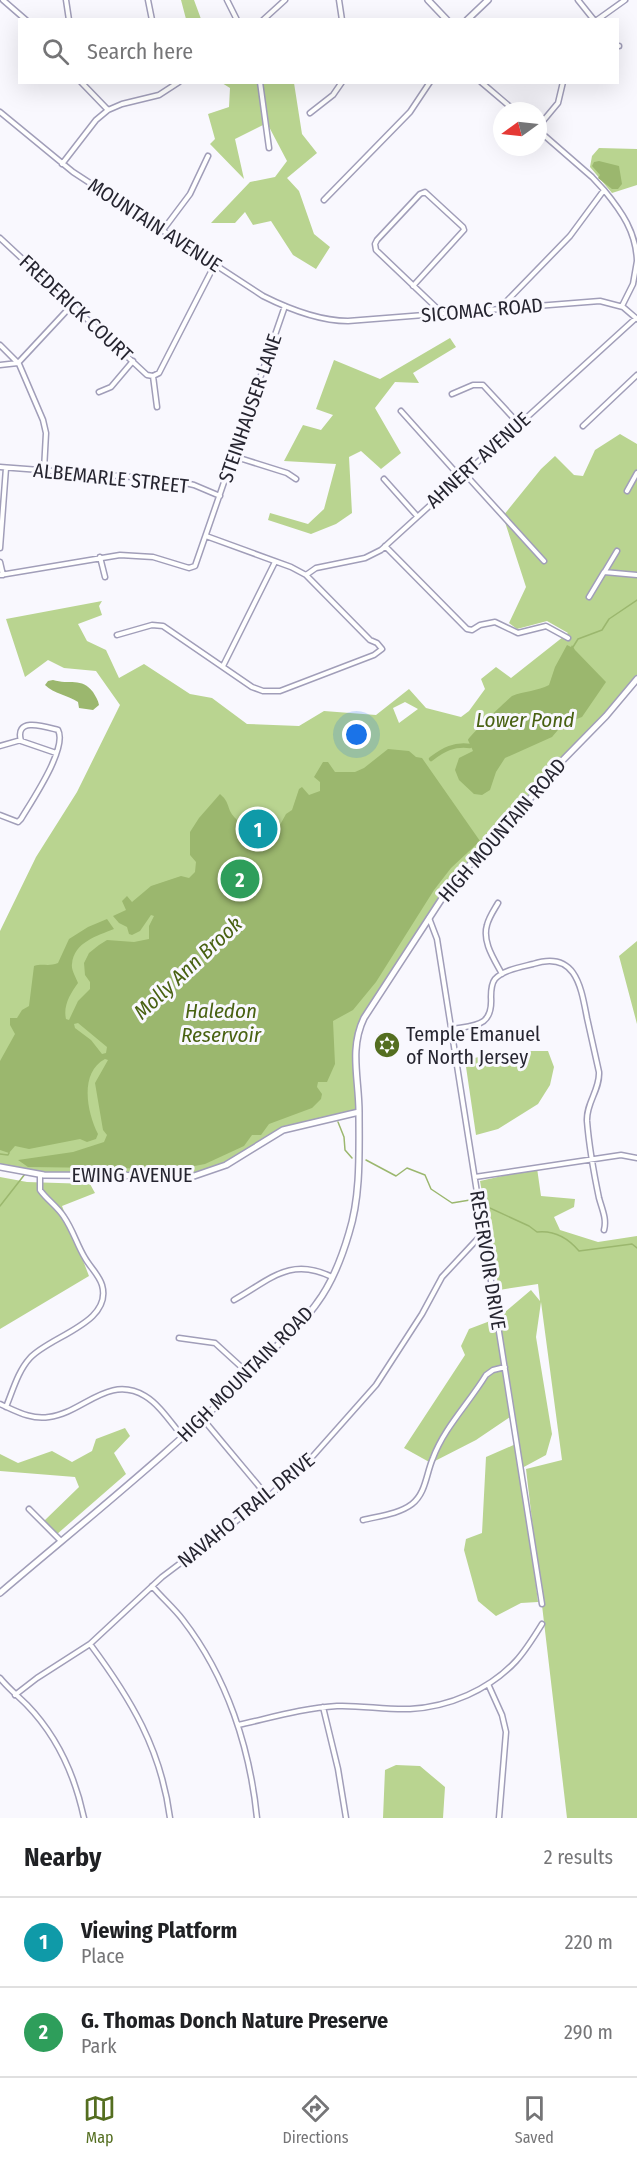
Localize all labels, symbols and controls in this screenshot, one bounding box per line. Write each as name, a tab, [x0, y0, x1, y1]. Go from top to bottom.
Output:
search box	[18, 18, 619, 84]
icon: search	[39, 35, 72, 68]
text: Search here	[87, 38, 193, 65]
north arrow	[493, 102, 547, 156]
street label: MOUNTAIN AVENUE	[84, 173, 226, 277]
street label: FREDERICK COURT	[15, 250, 138, 367]
street label: SICOMAC ROAD	[420, 293, 544, 327]
street label: STEINHAUSER LANE	[213, 331, 287, 485]
street label: AHNERT AVENUE	[421, 407, 535, 513]
street label: ALBEMARLE STREET	[32, 458, 191, 498]
water label: Lower Pond	[476, 707, 574, 733]
your location	[342, 720, 371, 749]
street label: HIGH MOUNTAIN ROAD	[433, 753, 571, 907]
pin: 1	[238, 806, 278, 852]
pin: 2	[220, 856, 260, 902]
water label: Molly Ann Brook	[128, 911, 248, 1025]
water label: Haledon Reservoir	[181, 998, 262, 1048]
place label: Temple Emanuel of North Jersey	[406, 1022, 540, 1069]
synagogue icon: Temple Emanuel of North Jersey	[372, 1030, 402, 1060]
street label: EWING AVENUE	[72, 1163, 192, 1187]
street label: RESERVOIR DRIVE	[465, 1189, 511, 1331]
street label: HIGH MOUNTAIN ROAD	[172, 1301, 318, 1447]
street label: NAVAHO TRAIL DRIVE	[173, 1448, 319, 1572]
text: Nearby	[24, 1842, 101, 1873]
text: 2 results	[544, 1845, 613, 1869]
text: Viewing Platform	[81, 1917, 237, 1944]
text: 1	[39, 1930, 48, 1954]
text: 220 m	[565, 1930, 613, 1954]
text: Place	[81, 1944, 124, 1968]
text: G. Thomas Donch Nature Preserve	[81, 2007, 388, 2034]
text: 2	[39, 2020, 48, 2044]
text: 290 m	[564, 2020, 613, 2044]
text: Park	[81, 2034, 117, 2058]
tab: Map	[83, 2092, 116, 2147]
tab: Directions	[282, 2092, 349, 2147]
tab: Saved	[515, 2092, 554, 2147]

